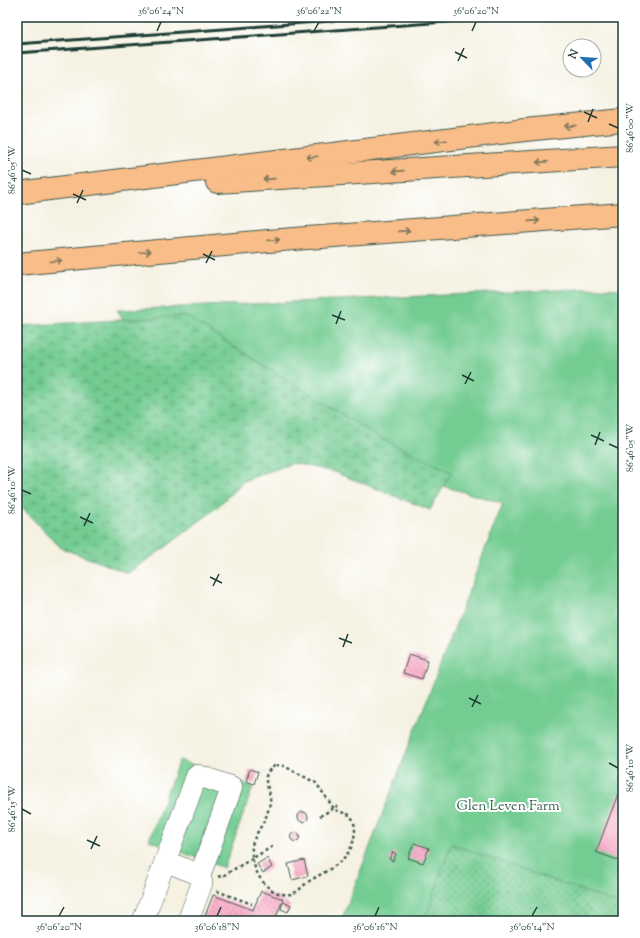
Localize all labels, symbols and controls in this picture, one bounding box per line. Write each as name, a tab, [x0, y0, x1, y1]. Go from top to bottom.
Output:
text: 36°06'24"N	[138, 4, 184, 19]
text: 36°06'22"N	[296, 4, 342, 19]
text: 36°06'20"N	[453, 4, 499, 19]
north arrow	[562, 38, 602, 78]
text: N	[564, 47, 583, 62]
text: 86°46'00"W	[623, 103, 638, 153]
one-way arrow	[564, 122, 577, 129]
one-way arrow	[435, 137, 448, 144]
text: 86°46'05"W	[5, 146, 20, 194]
one-way arrow	[306, 153, 319, 160]
one-way arrow	[536, 158, 549, 165]
one-way arrow	[392, 167, 405, 174]
one-way arrow	[263, 175, 276, 182]
one-way arrow	[527, 217, 540, 224]
one-way arrow	[397, 227, 410, 234]
one-way arrow	[267, 237, 280, 244]
one-way arrow	[138, 249, 151, 256]
one-way arrow	[49, 257, 62, 264]
text: 86°46'05"W	[623, 424, 638, 472]
text: 86°46'10"W	[5, 466, 20, 514]
text: 86°46'10"W	[623, 744, 638, 792]
text: 86°46'15"W	[5, 786, 20, 832]
park label: Glen Leven Farm	[456, 797, 560, 817]
text: 36°06'20"N	[36, 920, 82, 935]
text: 36°06'18"N	[195, 920, 239, 935]
text: 36°06'16"N	[353, 920, 397, 935]
text: 36°06'14"N	[510, 920, 554, 935]

